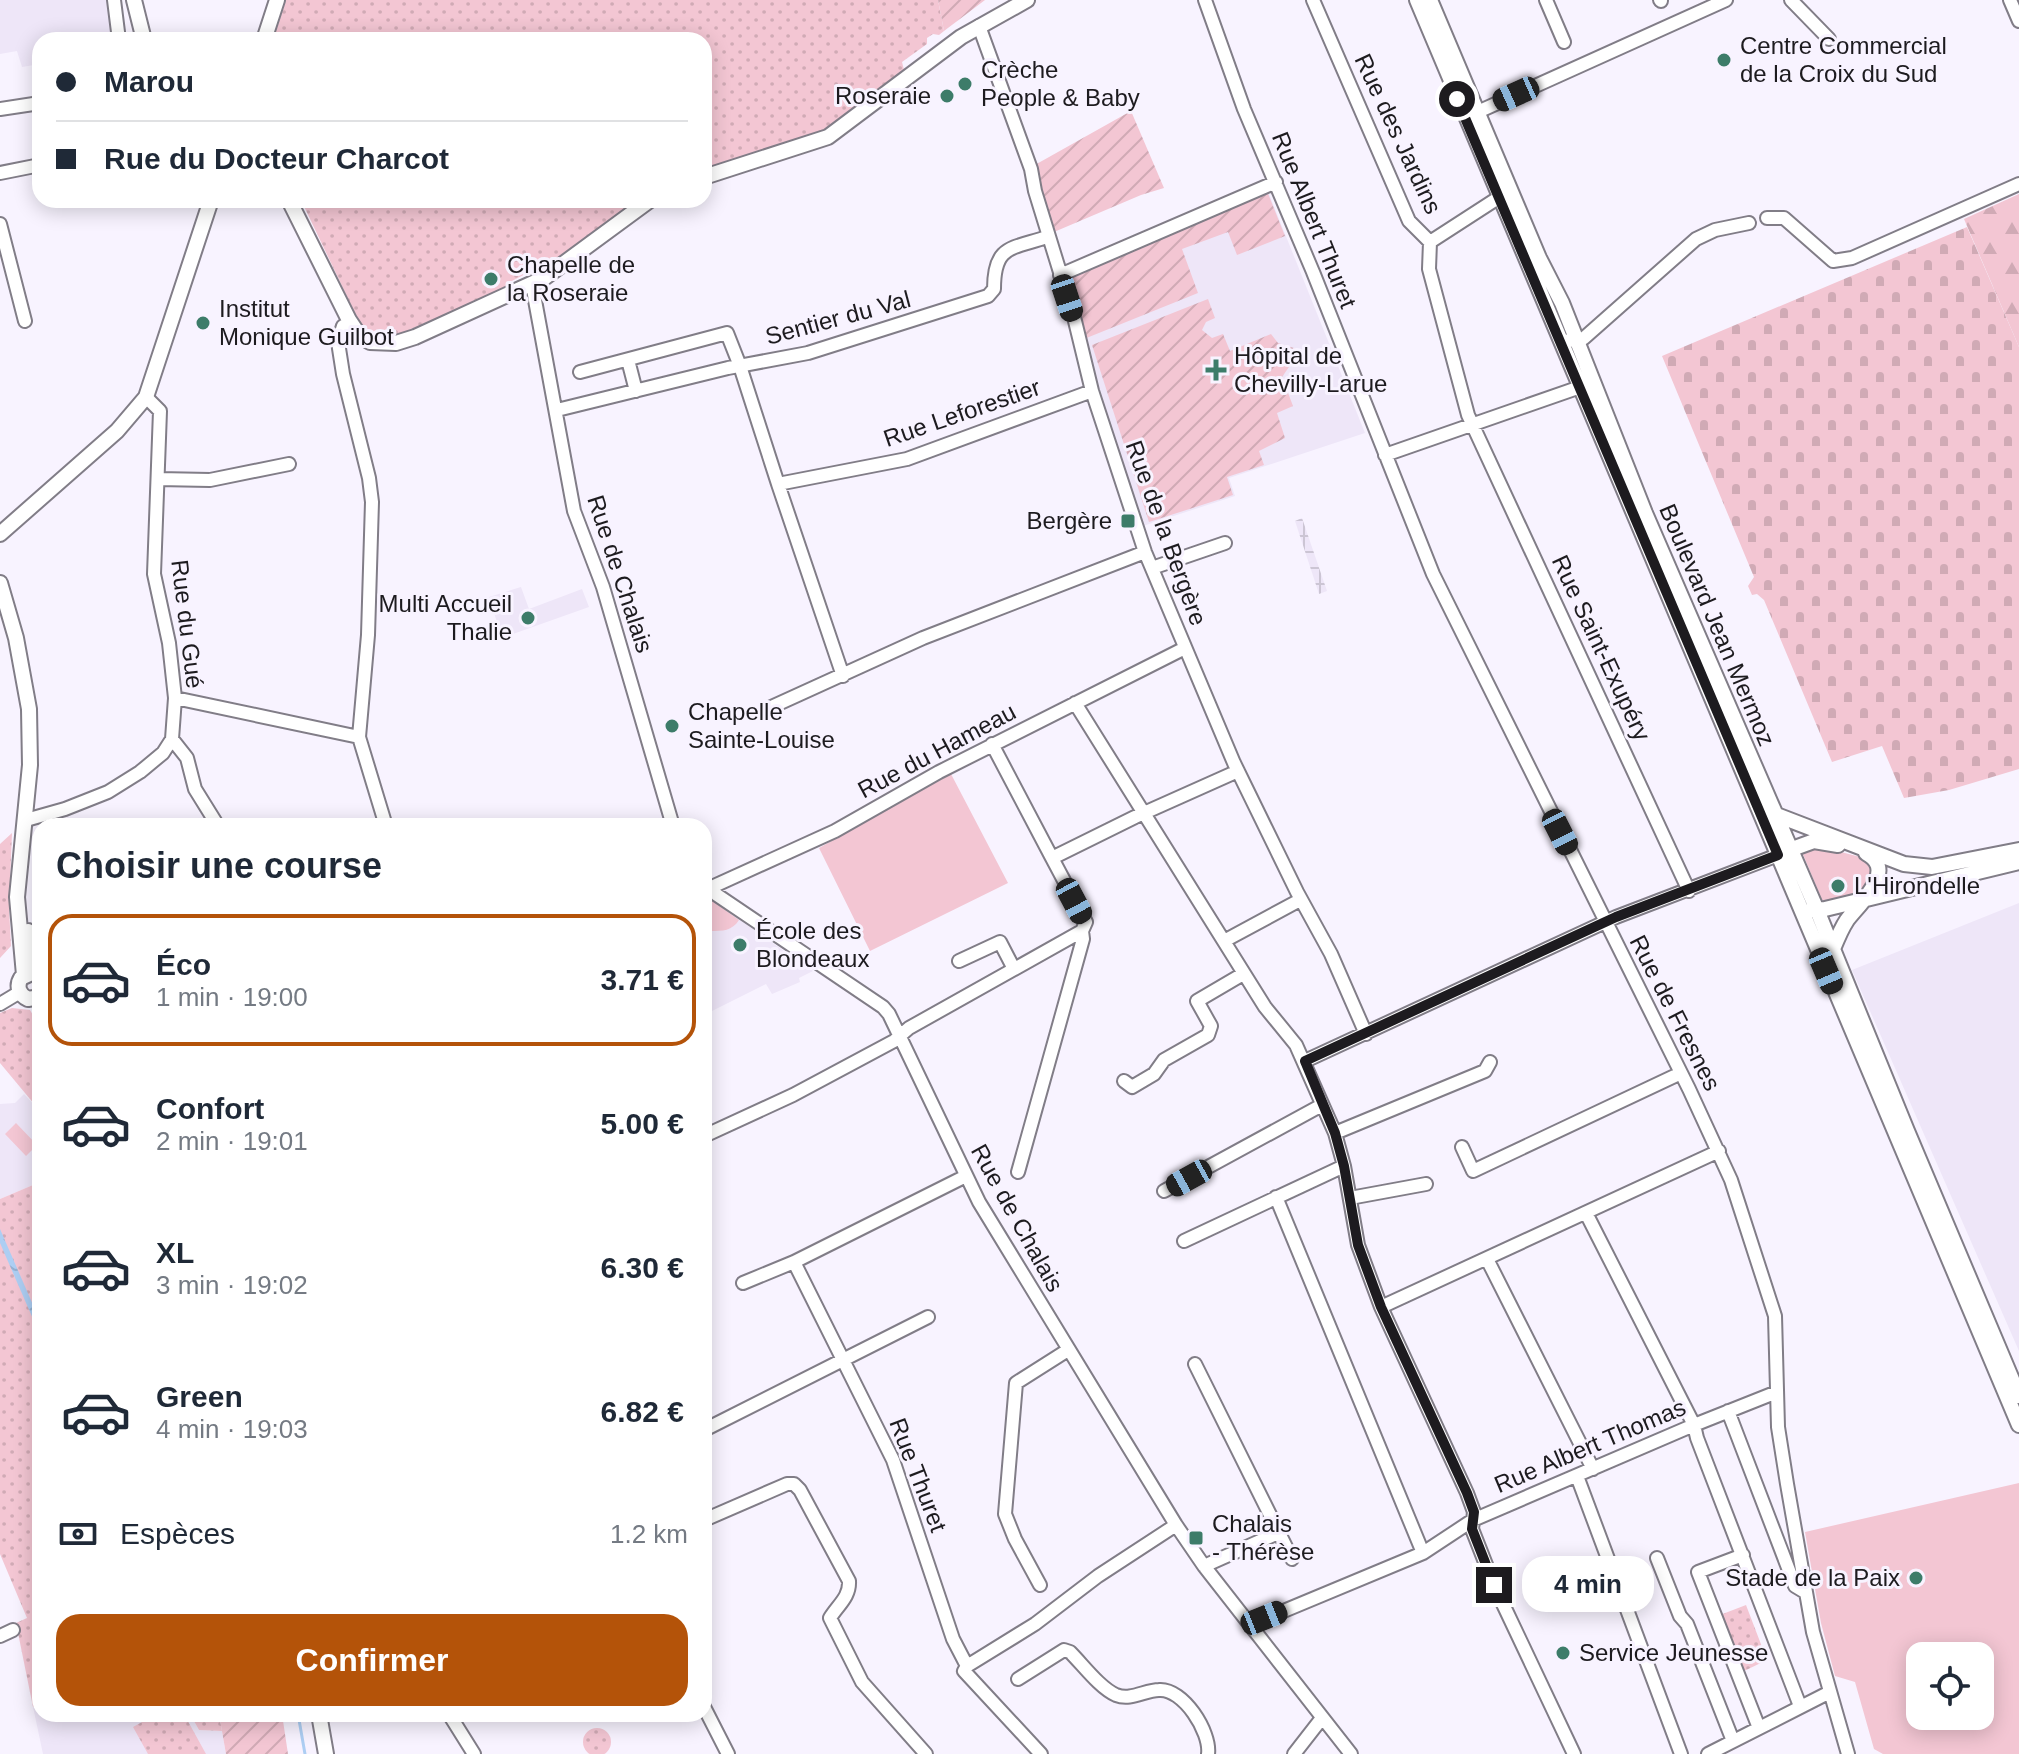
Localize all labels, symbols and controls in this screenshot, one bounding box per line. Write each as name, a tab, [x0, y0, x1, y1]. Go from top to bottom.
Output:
place label: Centre Commercial de la Croix du Sud	[1740, 32, 1947, 87]
street label: Rue des Jardins	[1350, 49, 1447, 218]
marker: Centre Commercial de la Croix du Sud	[1715, 51, 1733, 69]
place label: Crèche People & Baby	[981, 56, 1140, 111]
text: Marou	[104, 65, 194, 98]
car	[1489, 73, 1543, 115]
marker: Crèche People & Baby	[956, 75, 974, 93]
route start	[1439, 81, 1475, 117]
place label: Roseraie	[835, 82, 931, 109]
marker: Roseraie	[938, 87, 956, 105]
street label: Rue Albert Thuret	[1267, 128, 1362, 312]
text: Rue du Docteur Charcot	[104, 142, 449, 175]
place label: Chapelle de la Roseraie	[507, 251, 635, 306]
marker: Chapelle de la Roseraie	[482, 270, 500, 288]
car	[1048, 271, 1086, 325]
street label: Sentier du Val	[762, 285, 913, 350]
place label: Institut Monique Guilbot	[219, 295, 394, 350]
marker: Institut Monique Guilbot	[194, 314, 212, 332]
place label: Hôpital de Chevilly-Larue	[1234, 342, 1387, 397]
marker: Hôpital de Chevilly-Larue	[1205, 359, 1227, 381]
street label: Rue Leforestier	[880, 373, 1044, 452]
street label: Rue de la Bergère	[1120, 437, 1212, 629]
street label: Rue de Chalais	[582, 492, 659, 656]
street label: Boulevard Jean Mermoz	[1654, 500, 1781, 750]
place label: Bergère	[1027, 507, 1112, 534]
marker: Bergère	[1119, 512, 1137, 530]
street label: Rue Saint-Exupéry	[1547, 551, 1656, 745]
street label: Rue du Gué	[166, 558, 209, 690]
place label: Multi Accueil Thalie	[379, 590, 512, 645]
marker: Multi Accueil Thalie	[519, 609, 537, 627]
place label: Chapelle Sainte-Louise	[688, 698, 835, 753]
street label: Rue du Hameau	[853, 698, 1020, 804]
marker: Chapelle Sainte-Louise	[663, 717, 681, 735]
car	[1538, 805, 1582, 859]
text: Choisir une course	[56, 845, 382, 886]
place label: L'Hirondelle	[1854, 872, 1980, 899]
car	[1052, 874, 1096, 928]
marker: L'Hirondelle	[1829, 877, 1847, 895]
place label: École des Blondeaux	[756, 917, 869, 972]
street label: Rue de Fresnes	[1625, 931, 1726, 1095]
marker: École des Blondeaux	[731, 936, 749, 954]
icon: car	[60, 944, 132, 1016]
car	[1806, 944, 1846, 998]
text: Éco	[156, 948, 211, 981]
text: 3.71 €	[601, 963, 684, 996]
text: 1 min · 19:00	[156, 982, 308, 1012]
icon: car	[60, 1088, 132, 1160]
text: Confort	[156, 1092, 264, 1125]
text: 5.00 €	[601, 1107, 684, 1140]
text: 2 min · 19:01	[156, 1126, 308, 1156]
street label: Rue de Chalais	[966, 1139, 1069, 1296]
car	[1162, 1156, 1216, 1200]
icon: car	[60, 1232, 132, 1304]
text: XL	[156, 1236, 194, 1269]
text: 6.30 €	[601, 1251, 684, 1284]
text: 3 min · 19:02	[156, 1270, 308, 1300]
icon: car	[60, 1376, 132, 1448]
text: Green	[156, 1380, 243, 1413]
street label: Rue Albert Thomas	[1490, 1393, 1689, 1498]
text: 6.82 €	[601, 1395, 684, 1428]
text: 4 min · 19:03	[156, 1414, 308, 1444]
street label: Rue Thuret	[884, 1414, 953, 1536]
place label: Chalais - Thérèse	[1212, 1510, 1314, 1565]
icon: cash	[56, 1512, 100, 1556]
text: Espèces	[120, 1517, 235, 1550]
text: 1.2 km	[610, 1519, 688, 1549]
marker: Chalais - Thérèse	[1187, 1529, 1205, 1547]
callout: 4 min	[1522, 1557, 1654, 1613]
place label: Stade de la Paix	[1725, 1564, 1900, 1591]
route end	[1476, 1567, 1512, 1603]
text: 4 min	[1554, 1569, 1622, 1599]
marker: Stade de la Paix	[1907, 1569, 1925, 1587]
car	[1237, 1598, 1291, 1638]
button: Confirmer	[56, 1614, 688, 1706]
place label: Service Jeunesse	[1579, 1639, 1768, 1666]
map controls	[1906, 1642, 1994, 1730]
button: locate	[1906, 1642, 1994, 1730]
marker: Service Jeunesse	[1554, 1644, 1572, 1662]

